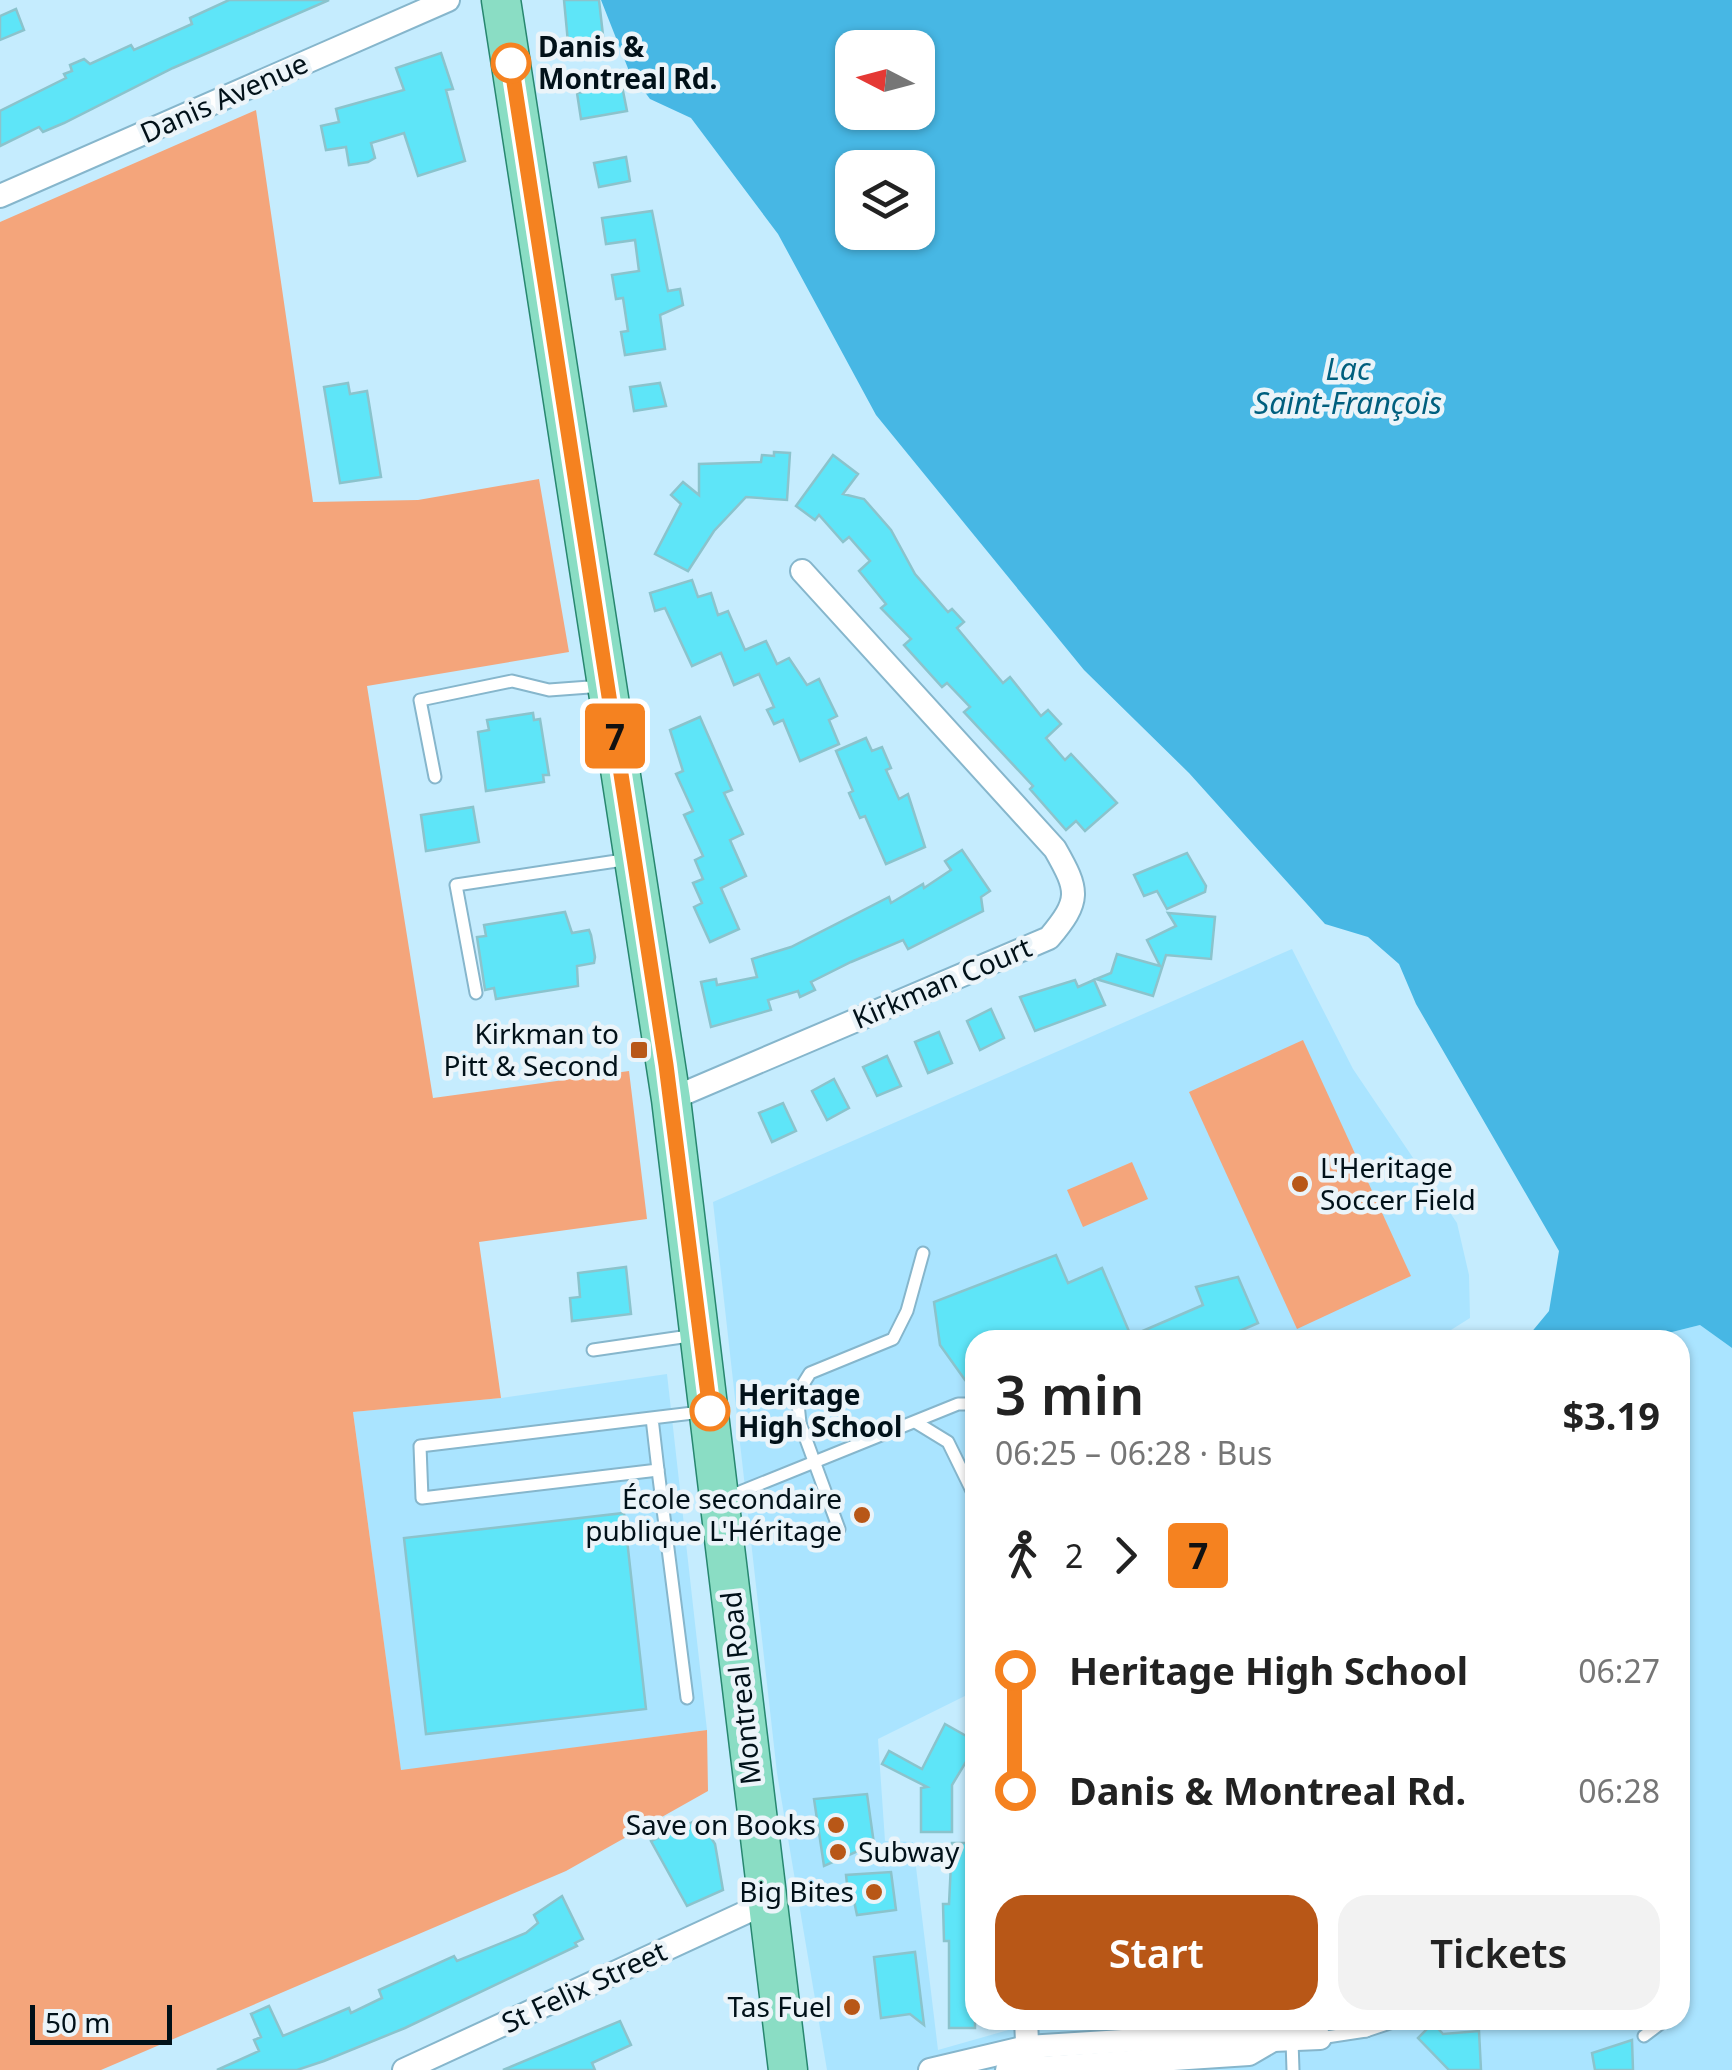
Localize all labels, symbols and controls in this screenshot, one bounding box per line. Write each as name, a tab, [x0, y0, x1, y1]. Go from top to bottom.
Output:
place label: Danis & Montreal Rd.	[538, 27, 717, 97]
north arrow	[835, 30, 935, 130]
map controls	[835, 30, 935, 250]
street label: Danis Avenue	[134, 43, 313, 151]
marker: Danis & Montreal Rd.	[492, 44, 530, 82]
button: layers	[835, 150, 935, 250]
water label: Lac Saint-François	[1254, 348, 1442, 423]
line badge: 7	[582, 704, 648, 768]
text: 7	[605, 713, 625, 760]
street label: Kirkman Court	[846, 927, 1037, 1037]
place label: Kirkman to Pitt & Second	[443, 1014, 619, 1084]
marker: Kirkman to Pitt & Second	[628, 1039, 650, 1061]
place label: L'Heritage Soccer Field	[1320, 1148, 1476, 1218]
marker: L'Heritage Soccer Field	[1289, 1173, 1311, 1195]
text: 3 min	[995, 1356, 1144, 1431]
place label: Heritage High School	[738, 1375, 902, 1445]
text: $3.19	[1562, 1389, 1660, 1441]
marker: Heritage High School	[691, 1392, 729, 1430]
text: 06:25 – 06:28 · Bus	[995, 1431, 1272, 1474]
place label: École secondaire publique L'Héritage	[585, 1479, 842, 1549]
marker: École secondaire publique L'Héritage	[851, 1504, 873, 1526]
icon: walk	[995, 1528, 1050, 1583]
icon: forward	[1098, 1528, 1153, 1583]
text: 7	[1188, 1532, 1208, 1579]
text: 2	[1065, 1534, 1083, 1577]
street label: Montreal Road	[711, 1590, 769, 1787]
text: Heritage High School	[1069, 1644, 1468, 1696]
text: 06:27	[1578, 1649, 1660, 1692]
text: Danis & Montreal Rd.	[1069, 1764, 1466, 1816]
text: 06:28	[1578, 1769, 1660, 1812]
place label: Save on Books	[626, 1805, 816, 1843]
marker: Save on Books	[825, 1814, 847, 1836]
place label: Subway	[858, 1832, 960, 1870]
marker: Subway	[827, 1841, 849, 1863]
place label: Big Bites	[739, 1872, 854, 1910]
marker: Big Bites	[863, 1881, 885, 1903]
button: Start	[995, 1895, 1318, 2010]
button: Tickets	[1338, 1895, 1660, 2010]
street label: St Felix Street	[495, 1931, 672, 2041]
place label: Tas Fuel	[727, 1987, 832, 2025]
marker: Tas Fuel	[841, 1996, 863, 2018]
scale bar	[30, 2000, 172, 2044]
text: 50 m	[45, 2003, 111, 2041]

